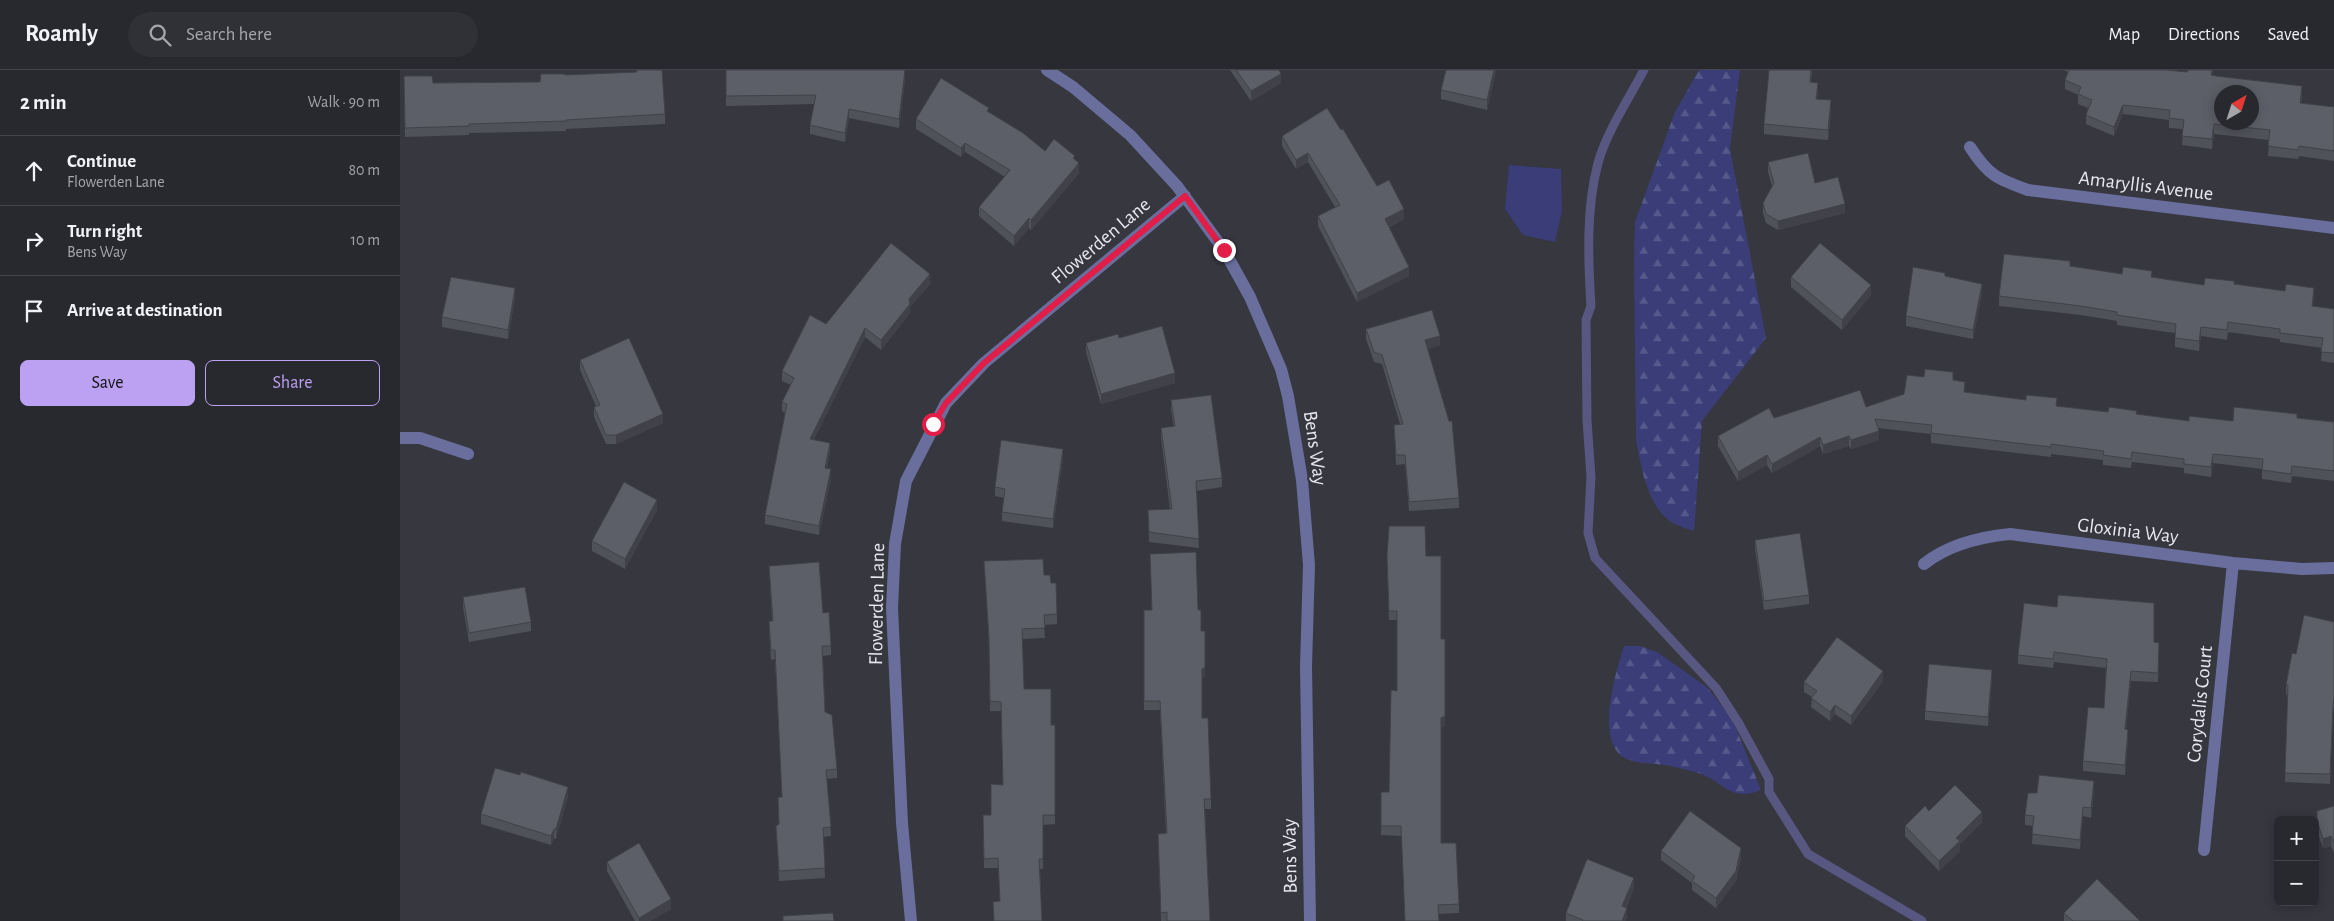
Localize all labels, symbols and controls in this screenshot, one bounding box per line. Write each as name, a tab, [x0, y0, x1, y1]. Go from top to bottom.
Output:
search box	[128, 12, 478, 57]
icon: search	[146, 21, 174, 49]
text: Roamly	[25, 22, 98, 46]
text: Search here	[186, 25, 272, 44]
text: Map	[2109, 26, 2140, 44]
text: Directions	[2168, 26, 2240, 44]
text: Saved	[2268, 26, 2309, 44]
north arrow	[2214, 85, 2259, 130]
text: 2 min	[20, 92, 67, 113]
text: Walk · 90 m	[308, 94, 380, 110]
text: Continue	[67, 152, 136, 171]
icon: ahead	[20, 157, 48, 185]
text: 80 m	[349, 162, 380, 178]
street label: Amaryllis Avenue	[2078, 168, 2214, 204]
text: Flowerden Lane	[67, 174, 165, 190]
street label: Flowerden Lane	[1048, 194, 1154, 288]
text: Turn right	[67, 222, 142, 241]
icon: right	[20, 227, 48, 255]
text: 10 m	[351, 232, 380, 248]
route end	[1213, 239, 1236, 262]
text: Bens Way	[67, 244, 127, 260]
icon: arrive	[20, 297, 48, 325]
text: Arrive at destination	[67, 301, 223, 320]
button: Save	[20, 360, 195, 406]
button: Share	[205, 360, 380, 406]
street label: Bens Way	[1300, 409, 1330, 487]
route start	[922, 413, 945, 436]
street label: Gloxinia Way	[2076, 515, 2180, 547]
street label: Flowerden Lane	[866, 543, 888, 665]
street label: Corydalis Court	[2184, 644, 2216, 763]
map controls	[2274, 816, 2319, 906]
button: +	[2274, 816, 2319, 861]
street label: Bens Way	[1279, 818, 1301, 894]
button: −	[2274, 861, 2319, 906]

